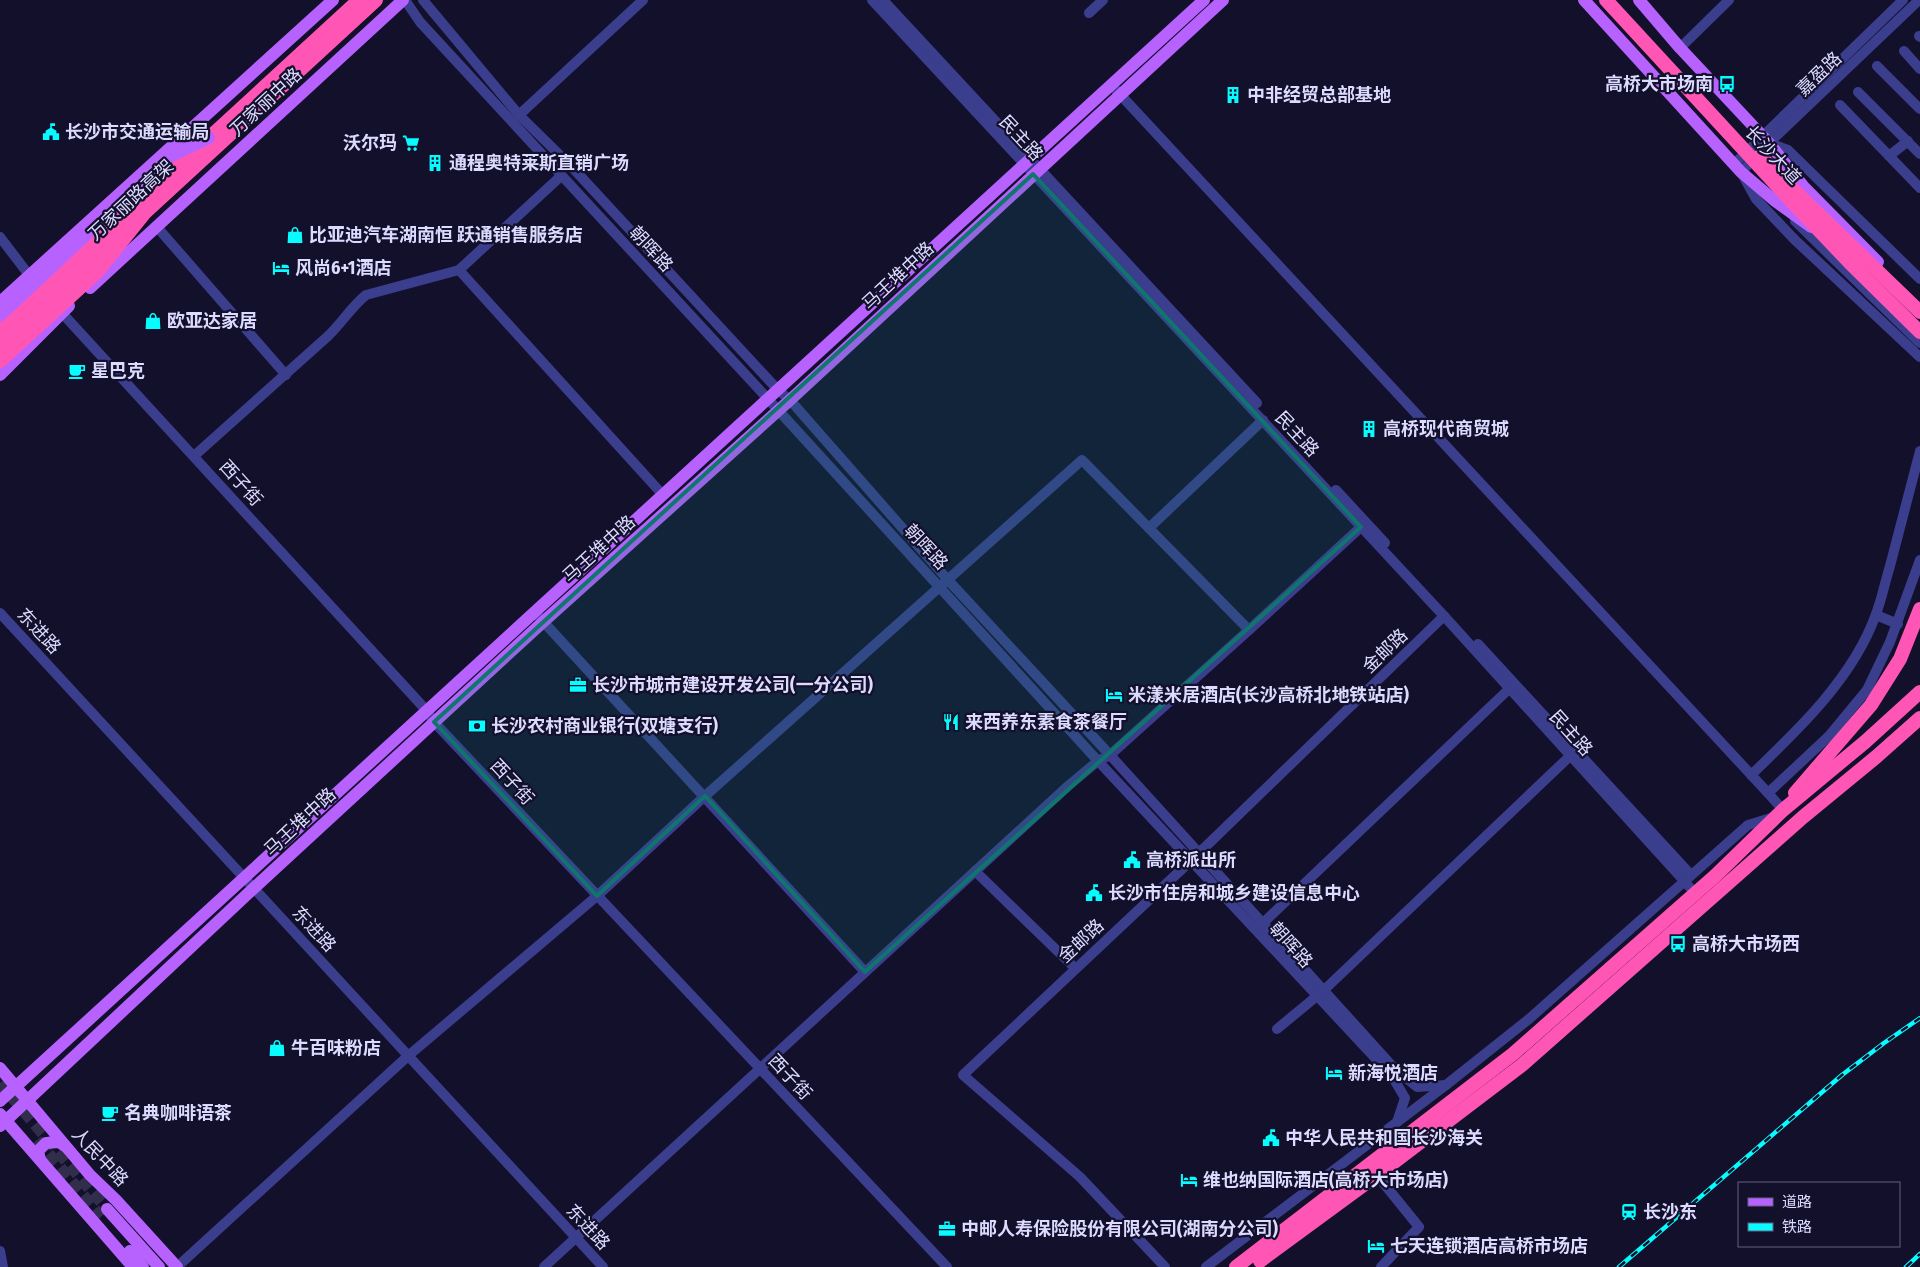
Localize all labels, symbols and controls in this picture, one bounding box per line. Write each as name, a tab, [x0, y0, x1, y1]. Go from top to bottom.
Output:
street label: 嘉盈路	[1792, 47, 1846, 101]
street label: 万家丽中路	[226, 63, 306, 141]
place label: 高桥大市场南	[1605, 73, 1713, 95]
bus stop icon: 高桥大市场南	[1717, 74, 1737, 94]
place label: 中非经贸总部基地	[1247, 84, 1391, 106]
building icon: 中非经贸总部基地	[1223, 85, 1243, 105]
street label: 民主路	[995, 111, 1047, 165]
place label: 长沙市交通运输局	[65, 121, 209, 143]
street label: 长沙大道	[1740, 121, 1806, 189]
public building icon: 长沙市交通运输局	[41, 122, 61, 142]
place label: 沃尔玛	[343, 132, 397, 154]
supermarket icon: 沃尔玛	[401, 133, 421, 153]
place label: 通程奥特莱斯直销广场	[449, 152, 629, 174]
building icon: 通程奥特莱斯直销广场	[425, 153, 445, 173]
street label: 万家丽路高架	[84, 155, 178, 245]
street label: 朝晖路	[625, 222, 677, 276]
place label: 比亚迪汽车湖南恒 跃通销售服务店	[309, 224, 583, 246]
shop icon: 比亚迪汽车湖南恒 跃通销售服务店	[285, 225, 305, 245]
street label: 马王堆中路	[858, 237, 938, 315]
place label: 风尚6+1酒店	[295, 257, 391, 279]
hotel icon: 风尚6+1酒店	[271, 258, 291, 278]
place label: 欧亚达家居	[167, 310, 257, 332]
shop icon: 欧亚达家居	[143, 311, 163, 331]
place label: 星巴克	[91, 360, 145, 382]
cafe icon: 星巴克	[67, 361, 87, 381]
street label: 民主路	[1271, 407, 1323, 461]
place label: 高桥现代商贸城	[1383, 418, 1509, 440]
building icon: 高桥现代商贸城	[1359, 419, 1379, 439]
street label: 西子街	[215, 456, 267, 510]
street label: 马王堆中路	[558, 511, 640, 587]
street label: 朝晖路	[900, 520, 952, 574]
street label: 东进路	[13, 604, 65, 658]
street label: 金邮路	[1358, 624, 1412, 678]
place label: 长沙市城市建设开发公司(一分公司)	[592, 674, 873, 696]
office icon: 长沙市城市建设开发公司(一分公司)	[568, 675, 588, 695]
place label: 米漾米居酒店(长沙高桥北地铁站店)	[1128, 684, 1409, 706]
hotel icon: 米漾米居酒店(长沙高桥北地铁站店)	[1104, 685, 1124, 705]
street label: 民主路	[1545, 706, 1597, 760]
place label: 来西养东素食茶餐厅	[965, 711, 1127, 733]
restaurant icon: 来西养东素食茶餐厅	[941, 712, 961, 732]
place label: 长沙农村商业银行(双塘支行)	[491, 715, 718, 737]
bank icon: 长沙农村商业银行(双塘支行)	[467, 716, 487, 736]
street label: 西子街	[486, 755, 538, 809]
street label: 马王堆中路	[260, 783, 340, 861]
place label: 高桥派出所	[1146, 849, 1236, 871]
public building icon: 高桥派出所	[1122, 850, 1142, 870]
place label: 长沙市住房和城乡建设信息中心	[1108, 882, 1360, 904]
public building icon: 长沙市住房和城乡建设信息中心	[1084, 883, 1104, 903]
street label: 东进路	[288, 902, 340, 956]
street label: 金邮路	[1054, 915, 1108, 967]
street label: 朝晖路	[1265, 918, 1317, 972]
place label: 高桥大市场西	[1692, 933, 1800, 955]
bus stop icon: 高桥大市场西	[1668, 934, 1688, 954]
place label: 牛百味粉店	[291, 1037, 381, 1059]
shop icon: 牛百味粉店	[267, 1038, 287, 1058]
street label: 西子街	[764, 1050, 816, 1104]
place label: 新海悦酒店	[1348, 1062, 1438, 1084]
hotel icon: 新海悦酒店	[1324, 1063, 1344, 1083]
place label: 名典咖啡语茶	[124, 1102, 232, 1124]
cafe icon: 名典咖啡语茶	[100, 1103, 120, 1123]
street label: 人民中路	[67, 1123, 133, 1191]
place label: 中华人民共和国长沙海关	[1285, 1127, 1483, 1149]
public building icon: 中华人民共和国长沙海关	[1261, 1128, 1281, 1148]
place label: 维也纳国际酒店(高桥大市场店)	[1203, 1169, 1448, 1191]
hotel icon: 维也纳国际酒店(高桥大市场店)	[1179, 1170, 1199, 1190]
legend	[1738, 1182, 1900, 1247]
text: 道路	[1782, 1193, 1812, 1211]
street label: 东进路	[562, 1200, 614, 1254]
place label: 长沙东	[1643, 1201, 1697, 1223]
station icon: 长沙东	[1619, 1202, 1639, 1222]
place label: 中邮人寿保险股份有限公司(湖南分公司)	[961, 1218, 1278, 1240]
text: 铁路	[1782, 1218, 1812, 1236]
office icon: 中邮人寿保险股份有限公司(湖南分公司)	[937, 1219, 957, 1239]
place label: 七天连锁酒店高桥市场店	[1390, 1235, 1588, 1257]
hotel icon: 七天连锁酒店高桥市场店	[1366, 1236, 1386, 1256]

